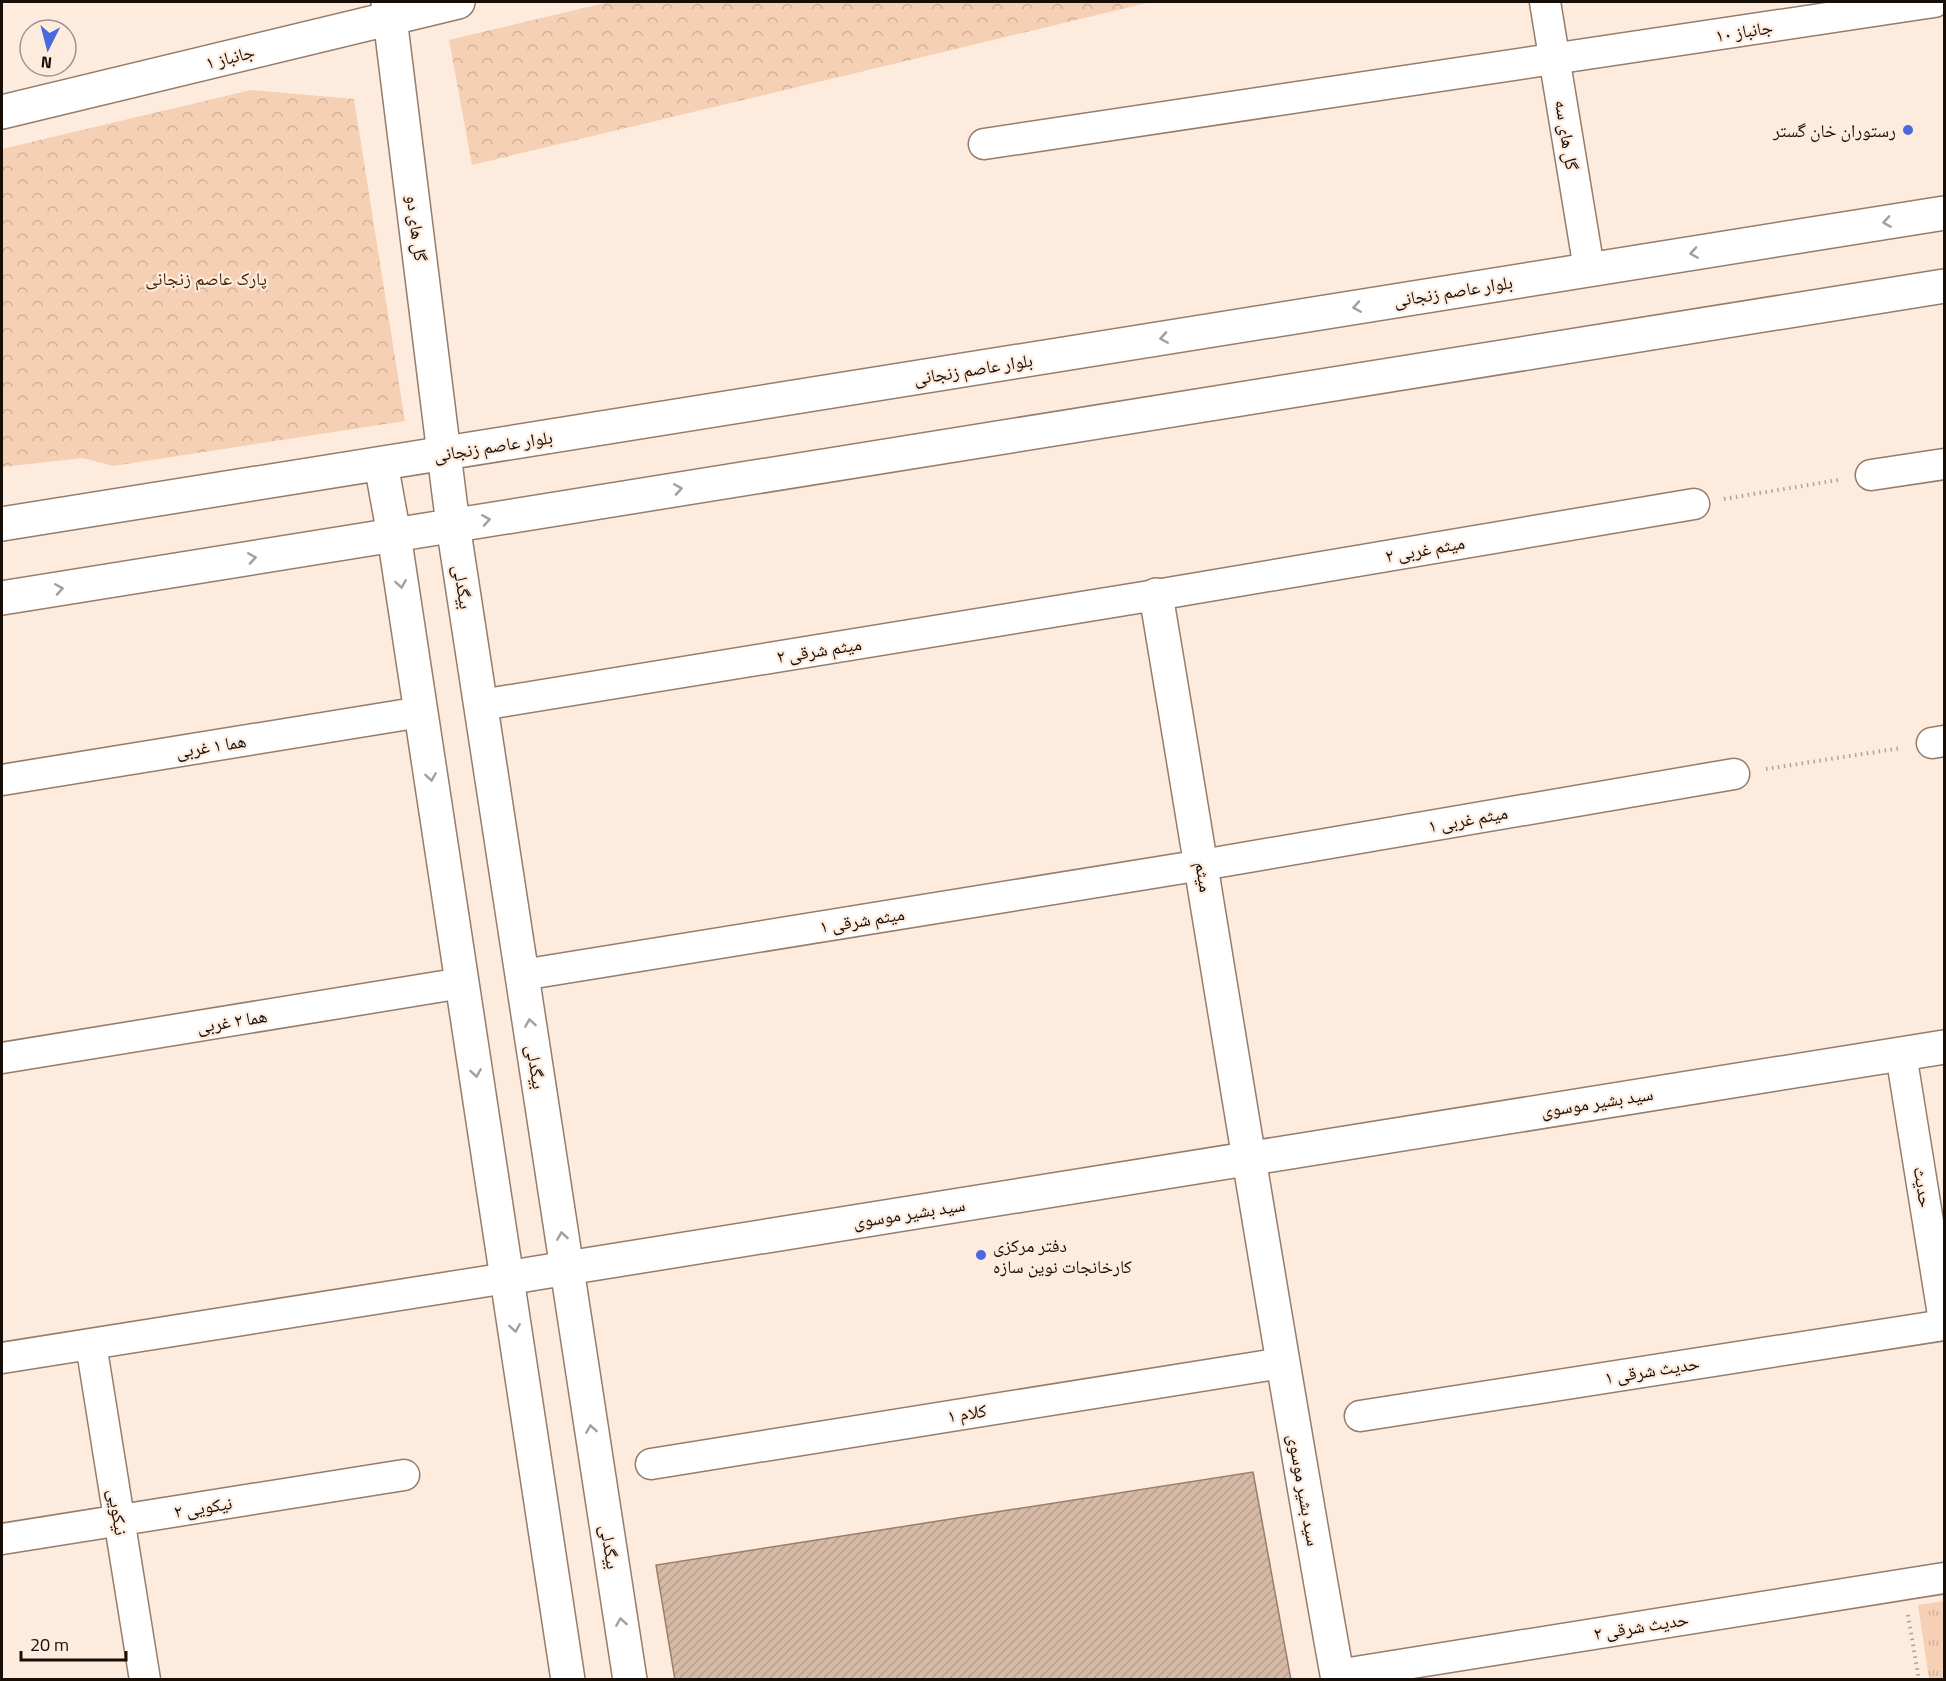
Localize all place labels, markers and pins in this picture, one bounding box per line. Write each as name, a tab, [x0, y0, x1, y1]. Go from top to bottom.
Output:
place label: رستوران خان گستر	[1772, 117, 1896, 144]
marker: رستوران خان گستر	[1901, 123, 1915, 137]
place label: دفتر مرکزی کارخانجات نوین سازه	[993, 1232, 1133, 1280]
marker: دفتر مرکزی کارخانجات نوین سازه	[974, 1248, 988, 1262]

